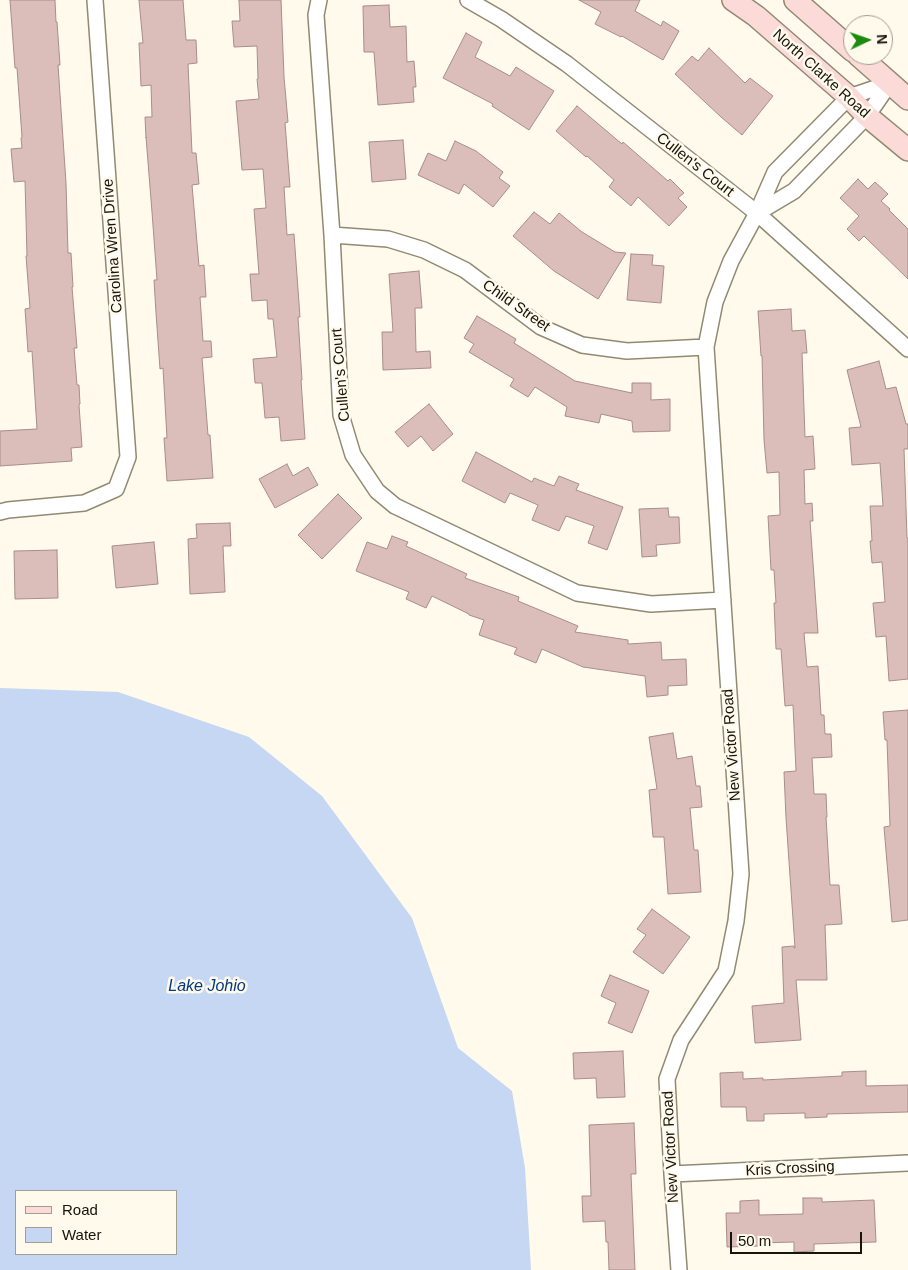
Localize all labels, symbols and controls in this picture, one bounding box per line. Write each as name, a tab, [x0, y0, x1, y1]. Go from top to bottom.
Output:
north arrow	[843, 15, 893, 65]
street label: North Clarke Road	[769, 26, 873, 122]
text: N	[874, 34, 890, 45]
street label: Cullen's Court	[653, 129, 737, 201]
street label: Carolina Wren Drive	[99, 178, 127, 314]
street label: Child Street	[479, 276, 553, 336]
street label: Cullen's Court	[328, 328, 354, 422]
street label: New Victor Road	[719, 688, 745, 802]
water label: Lake Johio	[168, 977, 246, 997]
street label: New Victor Road	[659, 1090, 683, 1204]
street label: Kris Crossing	[745, 1158, 835, 1180]
legend	[15, 1190, 178, 1255]
text: Road	[62, 1201, 98, 1218]
scale bar	[733, 1222, 866, 1254]
text: Water	[62, 1226, 101, 1243]
text: 50 m	[738, 1232, 771, 1249]

